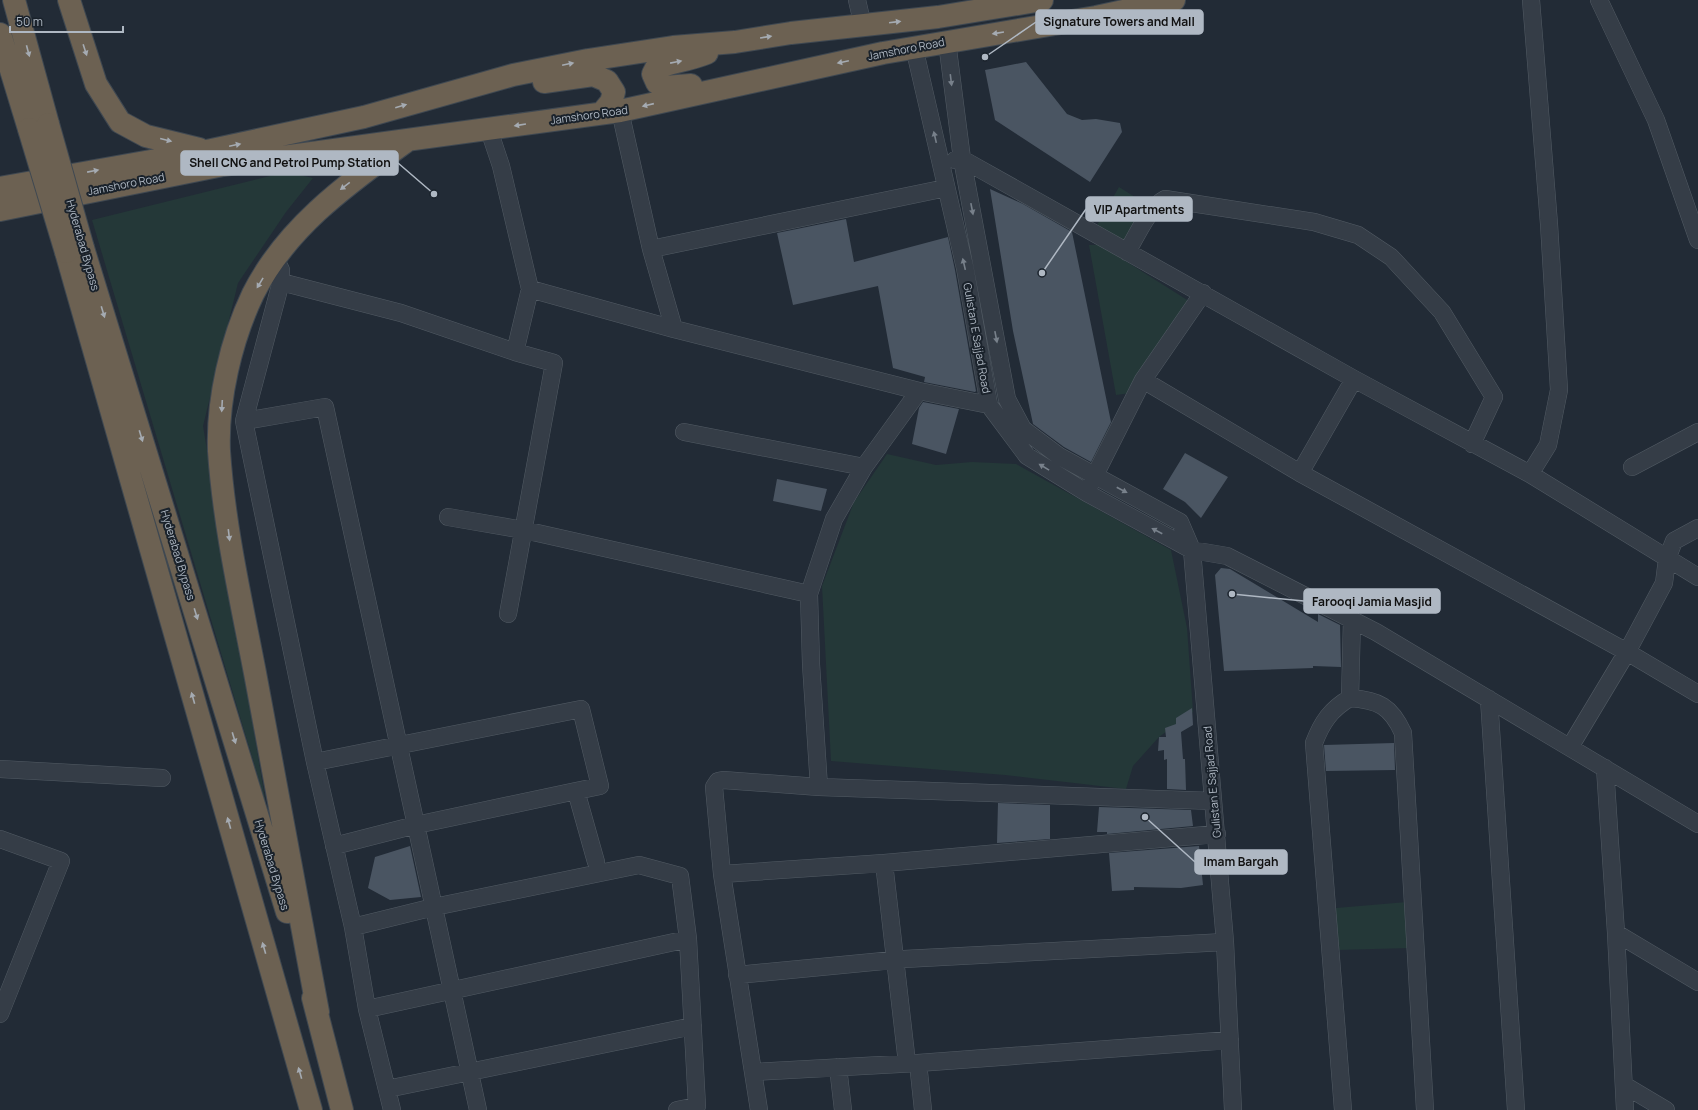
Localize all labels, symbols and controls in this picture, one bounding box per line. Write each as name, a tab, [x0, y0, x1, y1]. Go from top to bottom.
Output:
scale bar	[10, 8, 123, 34]
callout: Signature Towers and Mall	[1036, 10, 1203, 34]
text: 50 m	[16, 13, 43, 30]
text: Signature Towers and Mall	[1043, 13, 1195, 30]
one-way arrow	[889, 19, 901, 25]
one-way arrow	[992, 30, 1005, 36]
one-way arrow	[760, 34, 772, 40]
street label: Jamshoro Road	[866, 34, 946, 63]
one-way arrow	[25, 45, 31, 57]
one-way arrow	[82, 45, 88, 57]
one-way arrow	[670, 59, 682, 65]
one-way arrow	[837, 59, 849, 65]
one-way arrow	[562, 60, 574, 66]
one-way arrow	[948, 74, 954, 86]
street label: Jamshoro Road	[549, 102, 629, 127]
one-way arrow	[642, 102, 654, 108]
one-way arrow	[395, 103, 407, 109]
one-way arrow	[514, 122, 526, 128]
one-way arrow	[931, 131, 937, 143]
one-way arrow	[160, 138, 172, 144]
one-way arrow	[229, 141, 241, 147]
callout: Shell CNG and Petrol Pump Station	[181, 151, 398, 175]
text: Shell CNG and Petrol Pump Station	[189, 154, 391, 171]
one-way arrow	[87, 167, 99, 173]
street label: Jamshoro Road	[86, 169, 166, 198]
one-way arrow	[340, 182, 350, 190]
callout: VIP Apartments	[1086, 197, 1192, 221]
street label: Hyderabad Bypass	[63, 198, 104, 292]
text: VIP Apartments	[1094, 201, 1185, 218]
one-way arrow	[969, 203, 975, 215]
one-way arrow	[960, 257, 966, 270]
one-way arrow	[256, 277, 263, 289]
street label: Gulistan E Sajjad Road	[960, 281, 995, 394]
one-way arrow	[100, 306, 106, 318]
one-way arrow	[993, 330, 999, 343]
one-way arrow	[218, 400, 225, 412]
one-way arrow	[138, 430, 144, 442]
one-way arrow	[1039, 463, 1049, 471]
one-way arrow	[1116, 487, 1128, 493]
street label: Hyderabad Bypass	[158, 508, 199, 602]
one-way arrow	[1152, 528, 1163, 534]
one-way arrow	[226, 529, 232, 542]
callout: Farooqi Jamia Masjid	[1304, 589, 1440, 613]
text: Farooqi Jamia Masjid	[1312, 593, 1432, 610]
one-way arrow	[193, 608, 199, 620]
one-way arrow	[190, 691, 196, 703]
street label: Gulistan E Sajjad Road	[1199, 725, 1224, 839]
one-way arrow	[231, 732, 237, 744]
one-way arrow	[226, 816, 232, 828]
street label: Hyderabad Bypass	[252, 818, 293, 912]
callout: Imam Bargah	[1195, 850, 1287, 874]
text: Imam Bargah	[1203, 853, 1279, 870]
one-way arrow	[261, 941, 267, 953]
one-way arrow	[297, 1066, 303, 1078]

